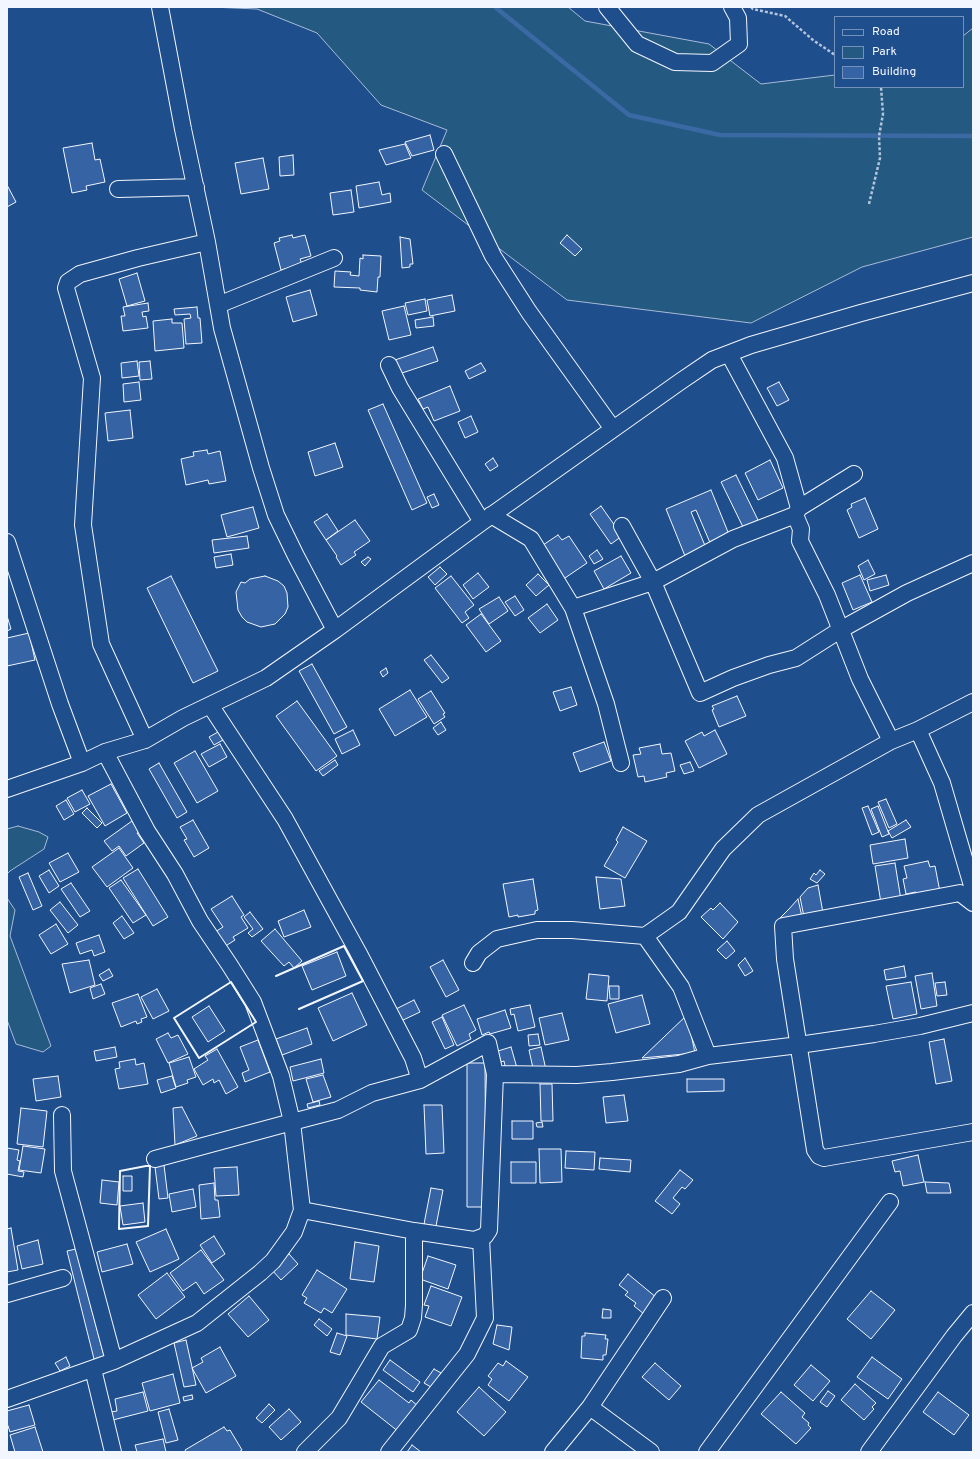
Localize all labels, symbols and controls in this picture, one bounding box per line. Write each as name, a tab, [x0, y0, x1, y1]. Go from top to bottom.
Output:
legend	[834, 16, 964, 88]
text: Road	[872, 24, 900, 40]
text: Park	[872, 44, 897, 60]
text: Building	[872, 64, 916, 80]

